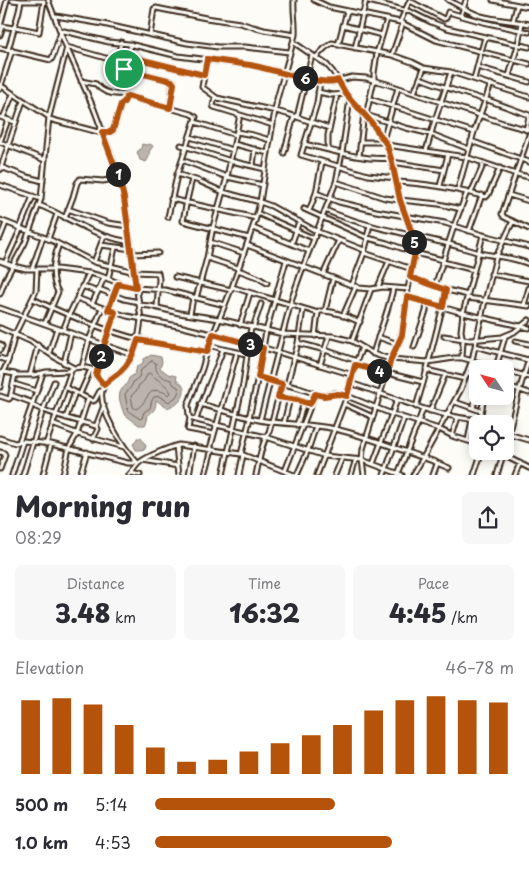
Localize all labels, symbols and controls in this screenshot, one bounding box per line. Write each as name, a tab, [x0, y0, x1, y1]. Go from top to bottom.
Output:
pin	[103, 48, 145, 90]
icon: arrive	[110, 55, 138, 83]
pin: 6	[292, 66, 318, 90]
text: 6	[301, 68, 310, 89]
pin: 1	[106, 162, 130, 186]
text: 1	[115, 164, 122, 185]
pin: 5	[402, 230, 426, 254]
text: 5	[410, 232, 419, 253]
pin: 3	[238, 332, 262, 356]
text: 3	[246, 334, 255, 355]
pin: 2	[88, 344, 114, 368]
text: 2	[97, 346, 106, 367]
pin: 4	[366, 358, 392, 384]
north arrow	[469, 360, 514, 405]
map controls	[469, 360, 514, 460]
text: 4	[375, 361, 384, 382]
button: locate	[469, 415, 514, 460]
text: Morning run	[15, 484, 191, 527]
button: share	[462, 492, 514, 544]
text: 08:29	[15, 525, 62, 549]
text: Distance	[66, 573, 125, 594]
text: Time	[248, 573, 281, 594]
text: Pace	[418, 573, 449, 594]
text: 3.48	[55, 594, 110, 632]
text: 16:32	[229, 594, 300, 632]
text: 4:45	[389, 594, 447, 632]
text: km	[110, 607, 136, 628]
text: /km	[447, 607, 478, 628]
text: Elevation	[15, 655, 84, 679]
text: 46–78 m	[446, 655, 514, 679]
text: 500 m	[15, 792, 68, 816]
text: 5:14	[95, 792, 128, 816]
text: 1.0 km	[15, 830, 68, 854]
text: 4:53	[95, 830, 131, 854]

